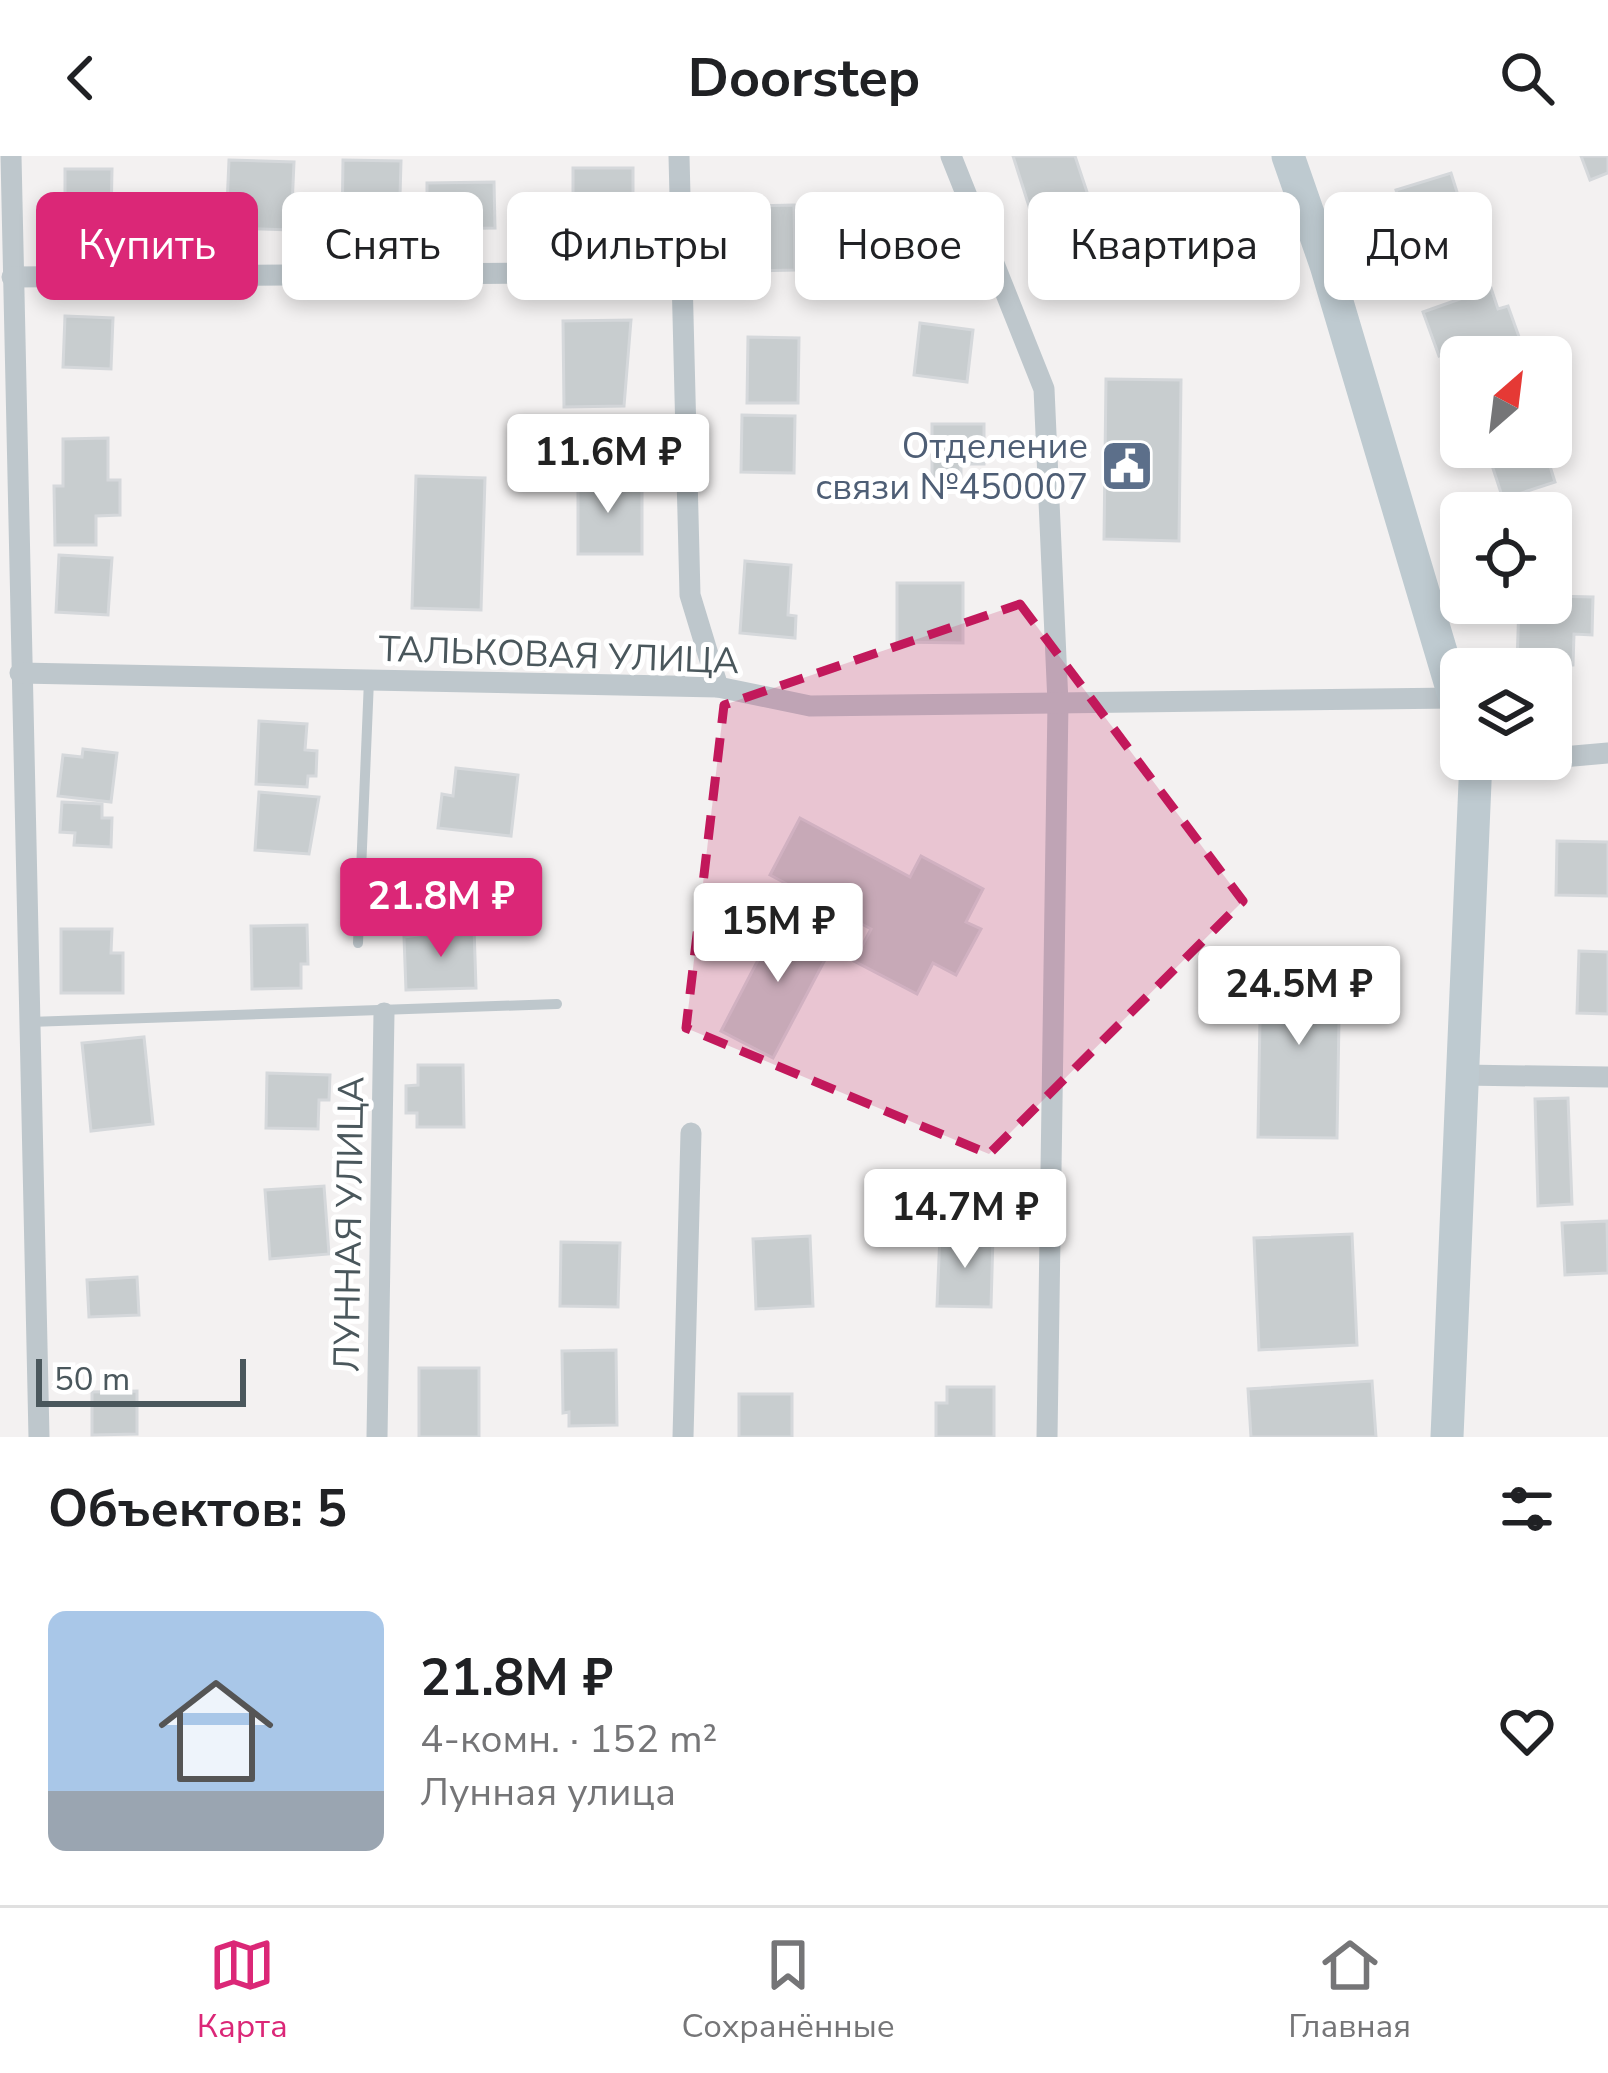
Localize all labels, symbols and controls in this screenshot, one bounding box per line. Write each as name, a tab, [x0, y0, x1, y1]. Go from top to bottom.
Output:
text: Doorstep	[688, 41, 920, 115]
icon: back	[48, 45, 114, 111]
icon: search	[1494, 45, 1560, 111]
chip: Купить	[36, 192, 258, 300]
chip: Снять	[282, 192, 483, 300]
chip: Фильтры	[507, 192, 771, 300]
chip: Новое	[795, 192, 1004, 300]
chip: Квартира	[1028, 192, 1300, 300]
chip: Дом	[1324, 192, 1492, 300]
north arrow	[1440, 336, 1572, 468]
map controls	[1440, 336, 1572, 780]
pin: 11.6M ₽	[497, 414, 719, 516]
place label: Отделение связи №450007	[815, 422, 1088, 512]
text: 11.6M ₽	[534, 426, 682, 479]
public building icon: Отделение связи №450007	[1099, 438, 1155, 494]
button: locate	[1440, 492, 1572, 624]
street label: ТАЛЬКОВАЯ УЛИЦА	[378, 625, 740, 686]
button: layers	[1440, 648, 1572, 780]
pin: 21.8M ₽	[330, 858, 552, 960]
text: 21.8M ₽	[367, 870, 515, 923]
pin: 15M ₽	[694, 883, 862, 985]
text: 15M ₽	[721, 895, 835, 948]
pin: 24.5M ₽	[1188, 946, 1410, 1048]
text: 24.5M ₽	[1225, 958, 1373, 1011]
street label: ЛУННАЯ УЛИЦА	[322, 1076, 377, 1372]
pin: 14.7M ₽	[854, 1169, 1076, 1271]
text: 14.7M ₽	[891, 1181, 1039, 1234]
scale bar	[36, 1353, 246, 1406]
text: 50 m	[54, 1357, 130, 1402]
text: Объектов: 5	[48, 1474, 347, 1544]
icon: filters	[1494, 1476, 1560, 1542]
text: 21.8M ₽	[420, 1643, 613, 1713]
icon: home	[144, 1659, 288, 1803]
icon: heart	[1494, 1698, 1560, 1764]
text: 4-комн. · 152 m²	[420, 1713, 717, 1766]
text: Лунная улица	[420, 1766, 676, 1819]
tab: Карта	[197, 1932, 288, 2049]
tab: Сохранённые	[681, 1932, 895, 2049]
tab: Главная	[1288, 1932, 1411, 2049]

